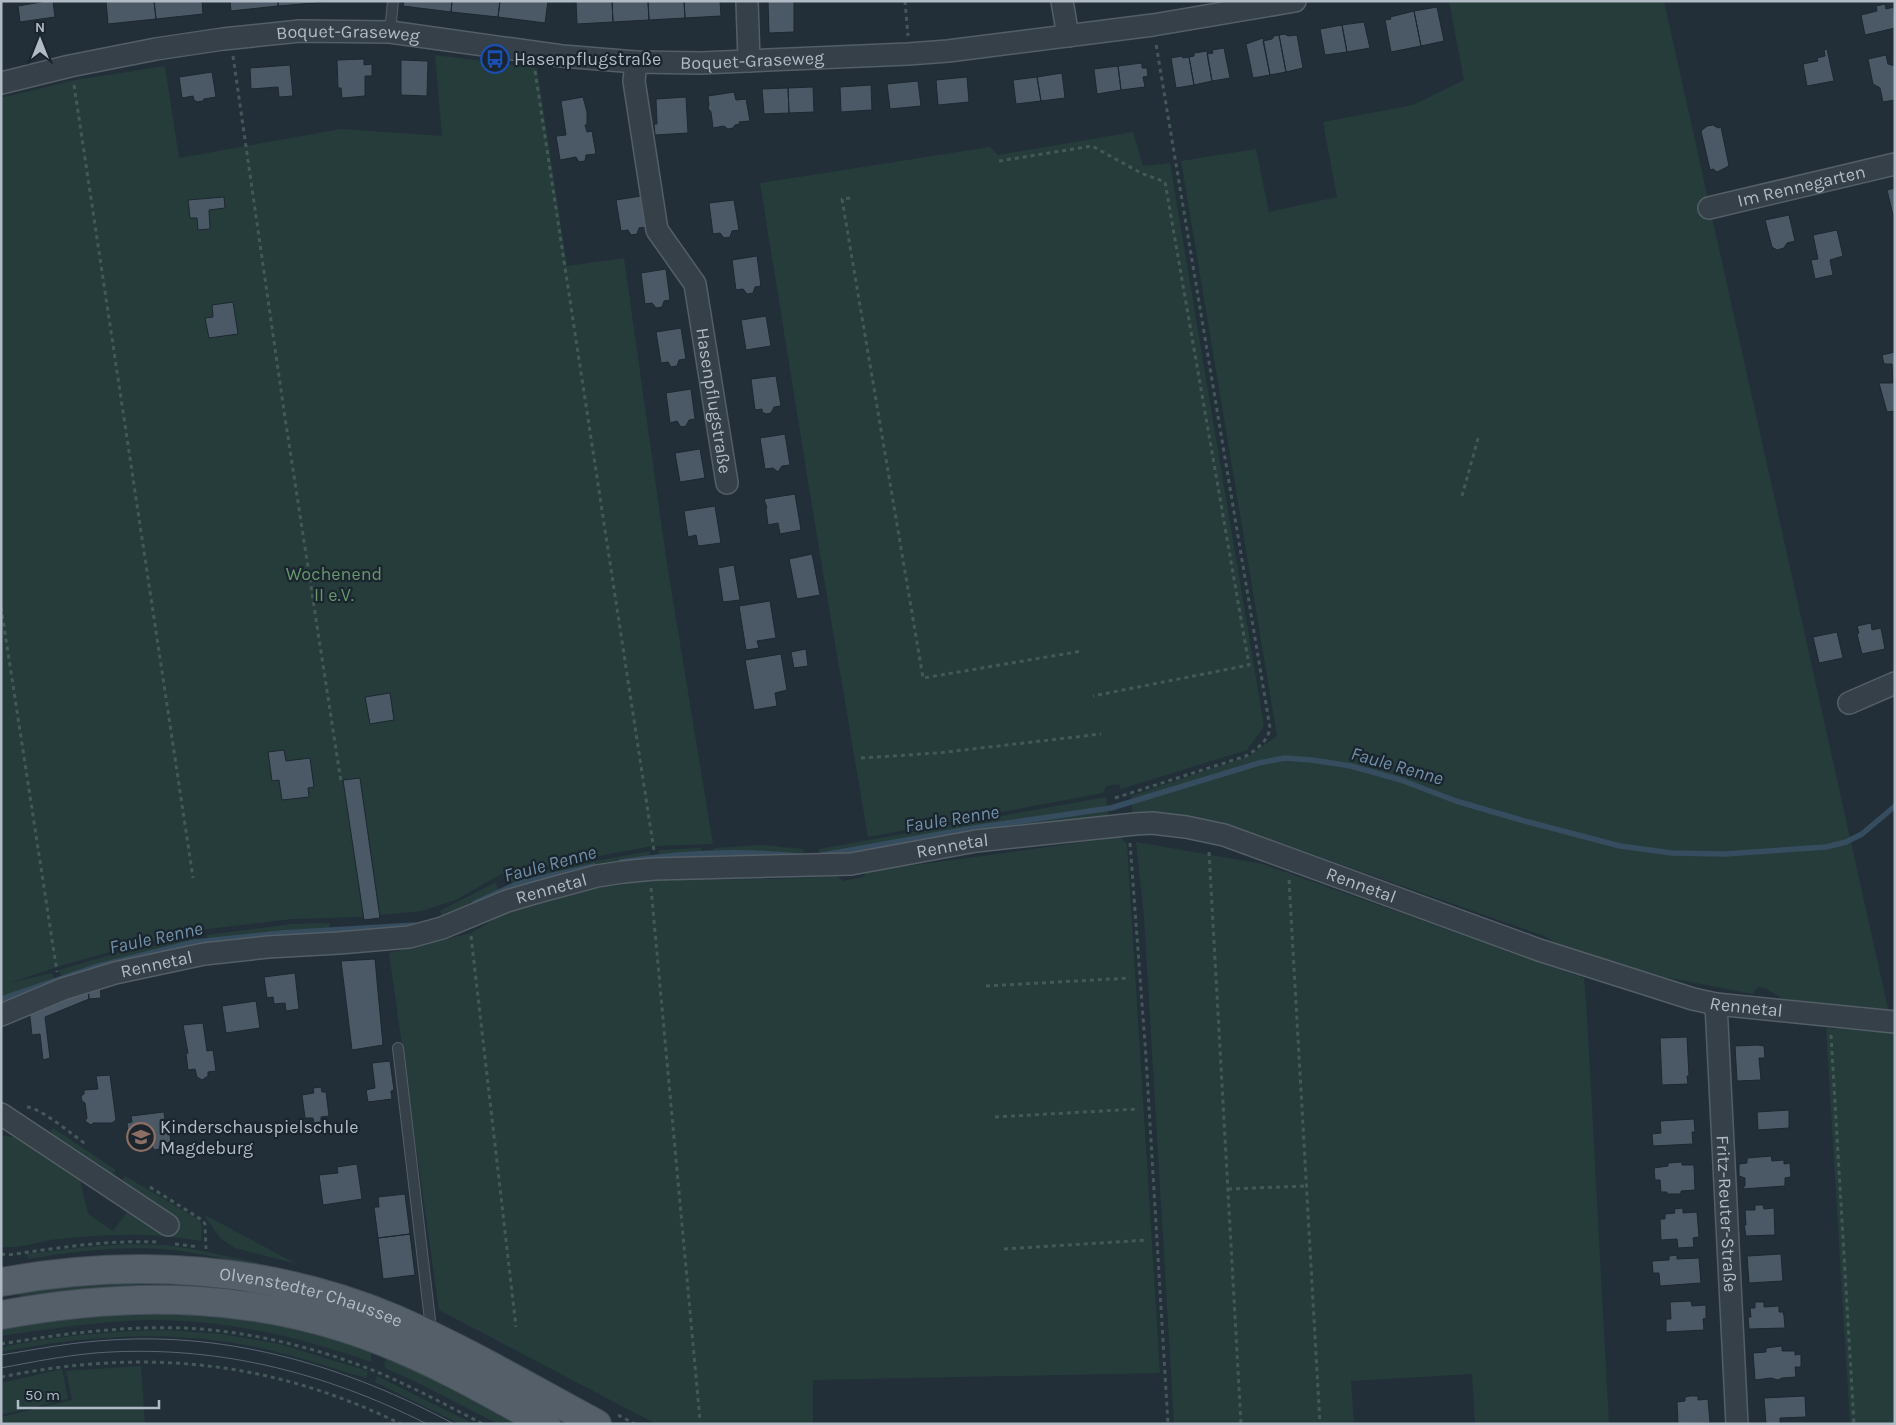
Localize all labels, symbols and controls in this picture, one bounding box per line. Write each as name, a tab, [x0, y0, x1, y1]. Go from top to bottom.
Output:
north arrow	[15, 15, 65, 65]
text: N	[35, 19, 45, 36]
street label: Boquet-Graseweg	[275, 20, 421, 47]
bus stop icon: Hasenpflugstraße	[480, 44, 510, 74]
street label: Boquet-Graseweg	[680, 47, 825, 74]
place label: Hasenpflugstraße	[514, 48, 661, 70]
street label: Im Rennegarten	[1735, 160, 1868, 212]
street label: Hasenpflugstraße	[691, 326, 736, 475]
park label: Wochenend II e.V.	[286, 563, 382, 606]
water label: Faule Renne	[1348, 742, 1446, 790]
water label: Faule Renne	[903, 801, 1001, 837]
street label: Rennetal	[914, 829, 990, 863]
water label: Faule Renne	[501, 841, 599, 887]
street label: Rennetal	[1323, 862, 1399, 908]
street label: Rennetal	[513, 868, 589, 909]
water label: Faule Renne	[107, 917, 205, 959]
street label: Rennetal	[118, 946, 194, 983]
street label: Rennetal	[1708, 992, 1784, 1022]
place label: Kinderschauspielschule Magdeburg	[160, 1116, 358, 1159]
school or university icon: Kinderschauspielschule Magdeburg	[126, 1122, 156, 1152]
street label: Fritz-Reuter-Straße	[1712, 1135, 1741, 1293]
street label: Olvenstedter Chaussee	[218, 1263, 406, 1332]
scale bar	[18, 1378, 159, 1410]
text: 50 m	[25, 1386, 60, 1404]

